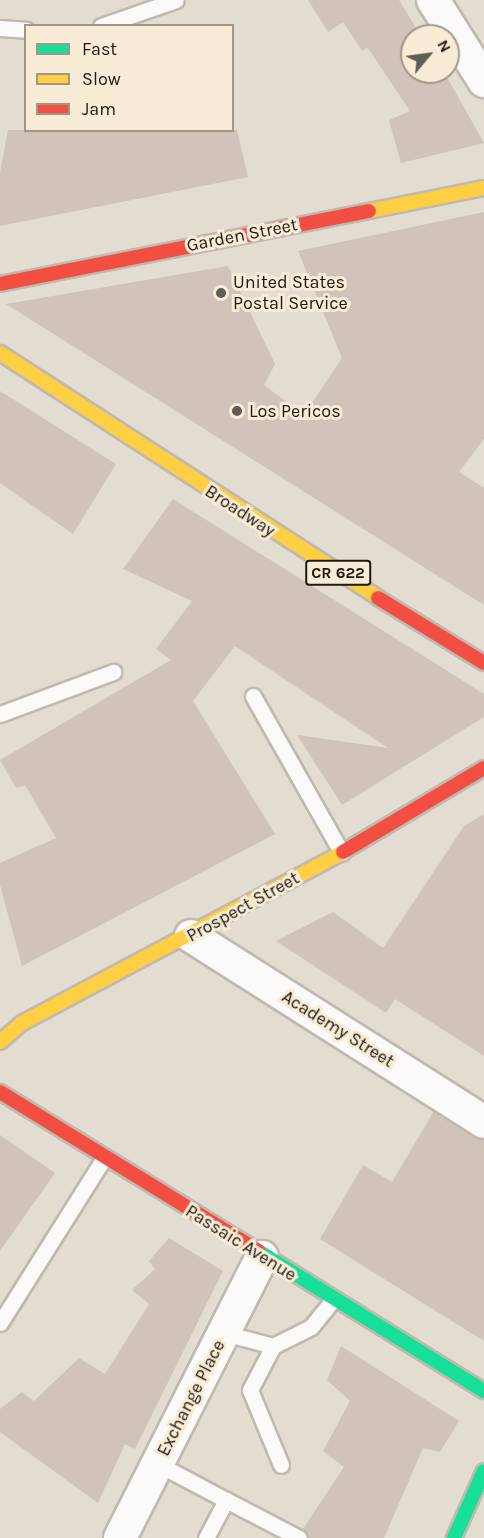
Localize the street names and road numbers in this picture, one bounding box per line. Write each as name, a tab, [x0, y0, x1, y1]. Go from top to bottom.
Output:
street label: Garden Street	[185, 214, 299, 256]
street label: Broadway	[201, 480, 279, 542]
road number: CR 622	[305, 560, 371, 586]
street label: Prospect Street	[183, 867, 303, 947]
street label: Academy Street	[278, 986, 398, 1072]
street label: Passaic Avenue	[181, 1200, 301, 1286]
street label: Exchange Place	[152, 1336, 230, 1460]

